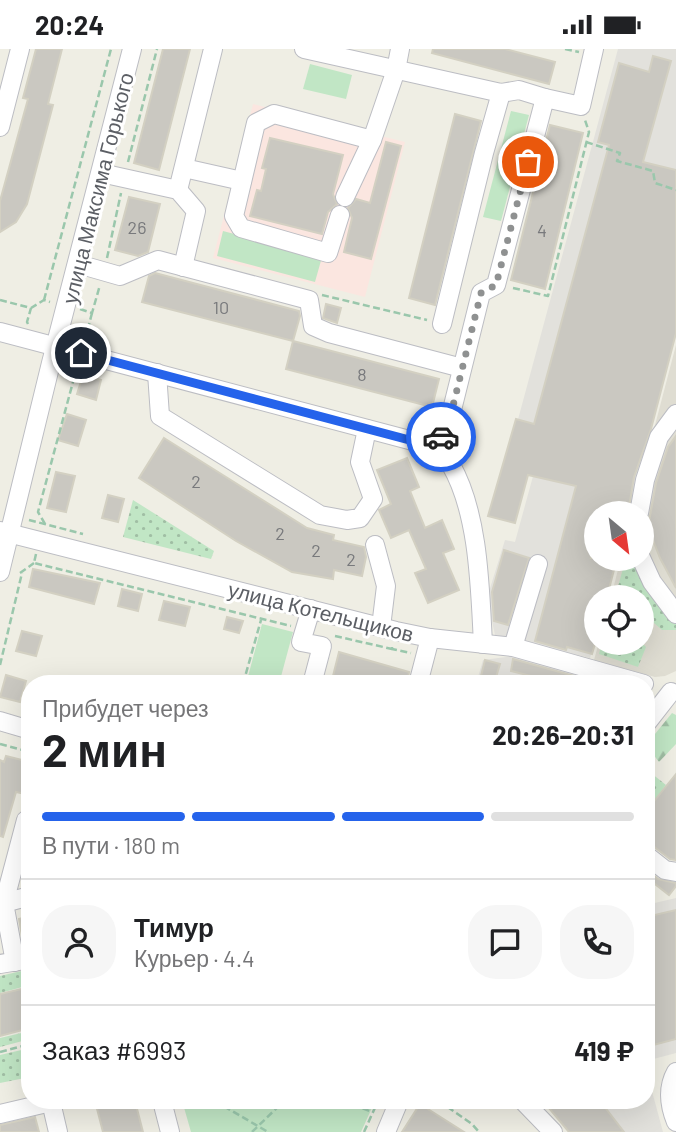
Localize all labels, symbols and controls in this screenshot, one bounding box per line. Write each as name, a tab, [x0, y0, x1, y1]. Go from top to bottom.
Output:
text: 20:24	[35, 9, 104, 40]
street label: улица Максима Горького	[56, 70, 138, 306]
pin	[498, 132, 558, 192]
icon: bag	[509, 143, 547, 181]
house number: 26	[128, 216, 146, 238]
house number: 4	[537, 219, 547, 241]
house number: 10	[213, 296, 229, 318]
pin	[51, 323, 111, 383]
icon: home	[62, 334, 100, 372]
house number: 8	[357, 363, 367, 385]
courier	[406, 402, 476, 472]
icon: car	[422, 418, 460, 456]
house number: 2	[191, 470, 201, 492]
north arrow	[584, 501, 654, 571]
map controls	[584, 501, 654, 655]
house number: 2	[275, 522, 285, 544]
house number: 2	[311, 539, 321, 561]
house number: 2	[346, 548, 356, 570]
street label: улица Котельщиков	[226, 576, 416, 646]
button: locate	[584, 585, 654, 655]
text: Прибудет через	[42, 694, 209, 722]
text: 20:26–20:31	[492, 719, 634, 750]
text: 2 мин	[42, 721, 167, 776]
text: В пути · 180 m	[42, 831, 180, 859]
button: person	[42, 905, 116, 979]
button: chat	[468, 905, 542, 979]
button: phone	[560, 905, 634, 979]
text: Тимур	[134, 911, 214, 942]
text: Курьер · 4.4	[134, 944, 255, 972]
text: Заказ #6993	[42, 1034, 186, 1065]
text: 419 ₽	[574, 1035, 634, 1066]

